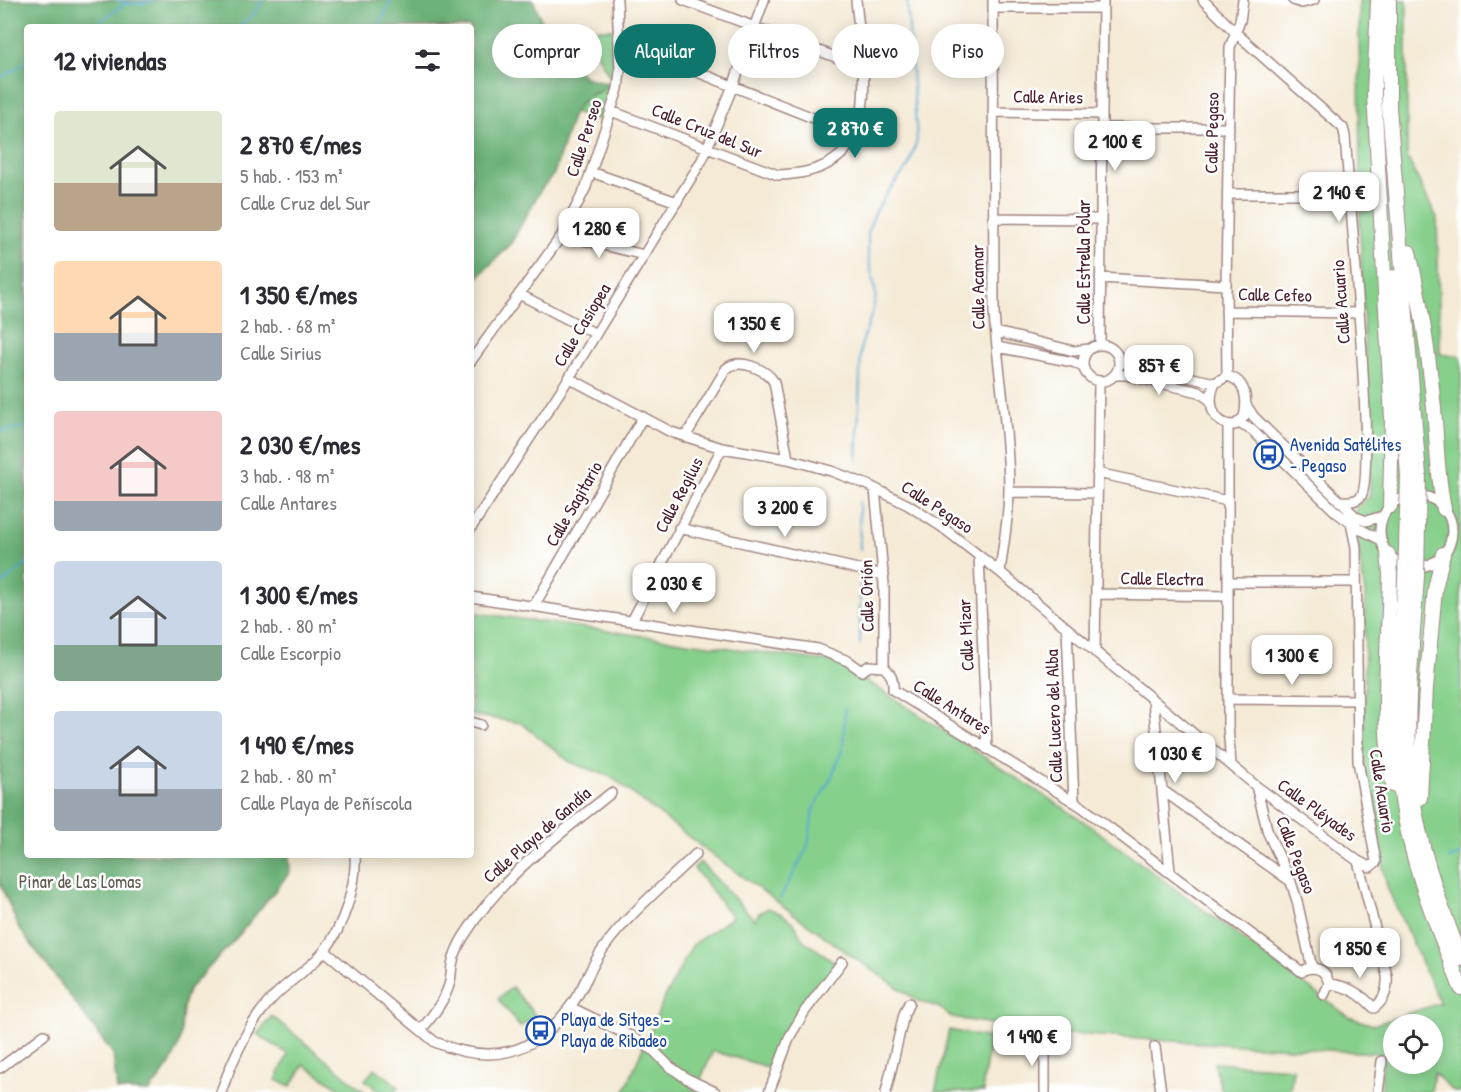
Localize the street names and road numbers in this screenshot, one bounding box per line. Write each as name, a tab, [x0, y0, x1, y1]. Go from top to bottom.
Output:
street label: Calle Aries	[1013, 83, 1083, 110]
street label: Calle Pegaso	[1198, 92, 1225, 174]
street label: Calle Perseo	[559, 96, 608, 180]
street label: Calle Cruz del Sur	[648, 97, 766, 164]
street label: Calle Estrella Polar	[1071, 200, 1096, 324]
street label: Calle Acamar	[964, 244, 991, 330]
street label: Calle Acuario	[1325, 259, 1356, 345]
street label: Calle Casiopea	[547, 278, 616, 371]
street label: Calle Cefeo	[1238, 281, 1312, 308]
street label: Calle Regilus	[648, 453, 709, 537]
street label: Calle Sagitario	[539, 456, 608, 551]
street label: Calle Pegaso	[896, 474, 978, 539]
street label: Calle Orión	[853, 560, 880, 632]
street label: Calle Electra	[1120, 565, 1204, 592]
street label: Calle Mizar	[951, 598, 980, 672]
street label: Calle Lucero del Alba	[1039, 649, 1068, 783]
street label: Calle Antares	[909, 673, 996, 740]
street label: Calle Acuario	[1364, 747, 1401, 834]
street label: Calle Pléyades	[1273, 772, 1362, 847]
street label: Calle Playa de Gandía	[477, 781, 596, 889]
street label: Calle Pegaso	[1270, 813, 1323, 897]

